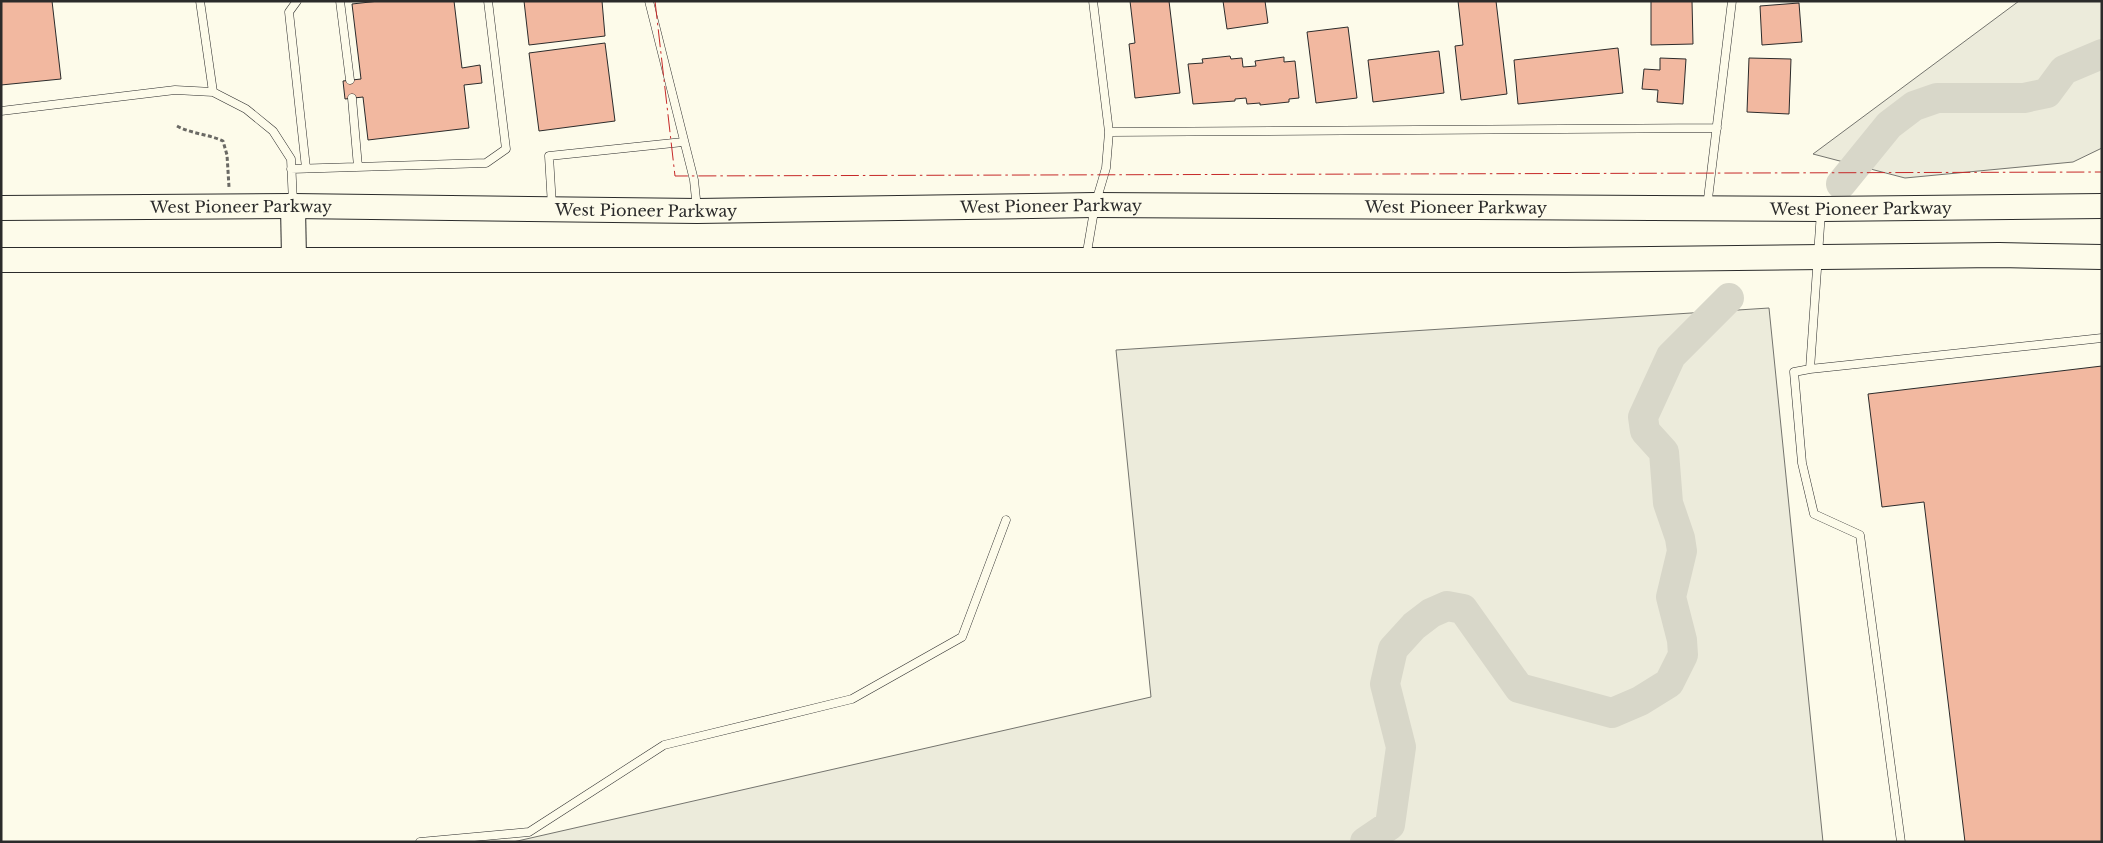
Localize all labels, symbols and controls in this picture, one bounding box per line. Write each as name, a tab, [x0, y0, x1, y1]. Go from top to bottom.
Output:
street label: West Pioneer Parkway	[959, 195, 1143, 217]
street label: West Pioneer Parkway	[149, 196, 333, 217]
street label: West Pioneer Parkway	[1364, 196, 1548, 217]
street label: West Pioneer Parkway	[1769, 198, 1953, 219]
street label: West Pioneer Parkway	[554, 199, 738, 221]

